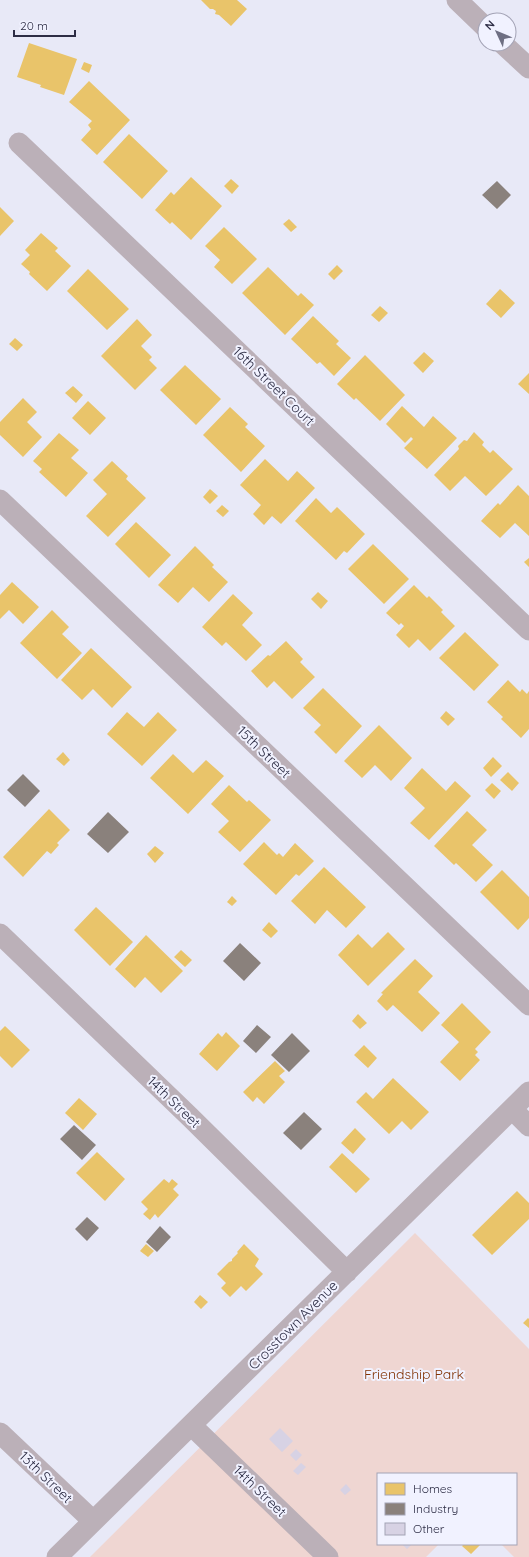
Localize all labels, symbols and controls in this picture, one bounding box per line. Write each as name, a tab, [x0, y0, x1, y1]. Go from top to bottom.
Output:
scale bar	[14, 12, 75, 38]
north arrow	[477, 12, 517, 52]
text: N	[482, 17, 498, 33]
text: 20 m	[20, 18, 48, 33]
street label: 16th Street Court	[229, 342, 319, 430]
street label: 15th Street	[233, 722, 295, 782]
street label: 14th Street	[144, 1072, 205, 1132]
street label: Crosstown Avenue	[244, 1276, 342, 1374]
park label: Friendship Park	[364, 1365, 464, 1383]
street label: 13th Street	[16, 1447, 77, 1507]
street label: 14th Street	[230, 1461, 291, 1521]
legend	[377, 1473, 517, 1545]
text: Homes	[413, 1481, 453, 1496]
text: Industry	[413, 1501, 458, 1516]
text: Other	[413, 1521, 445, 1536]

